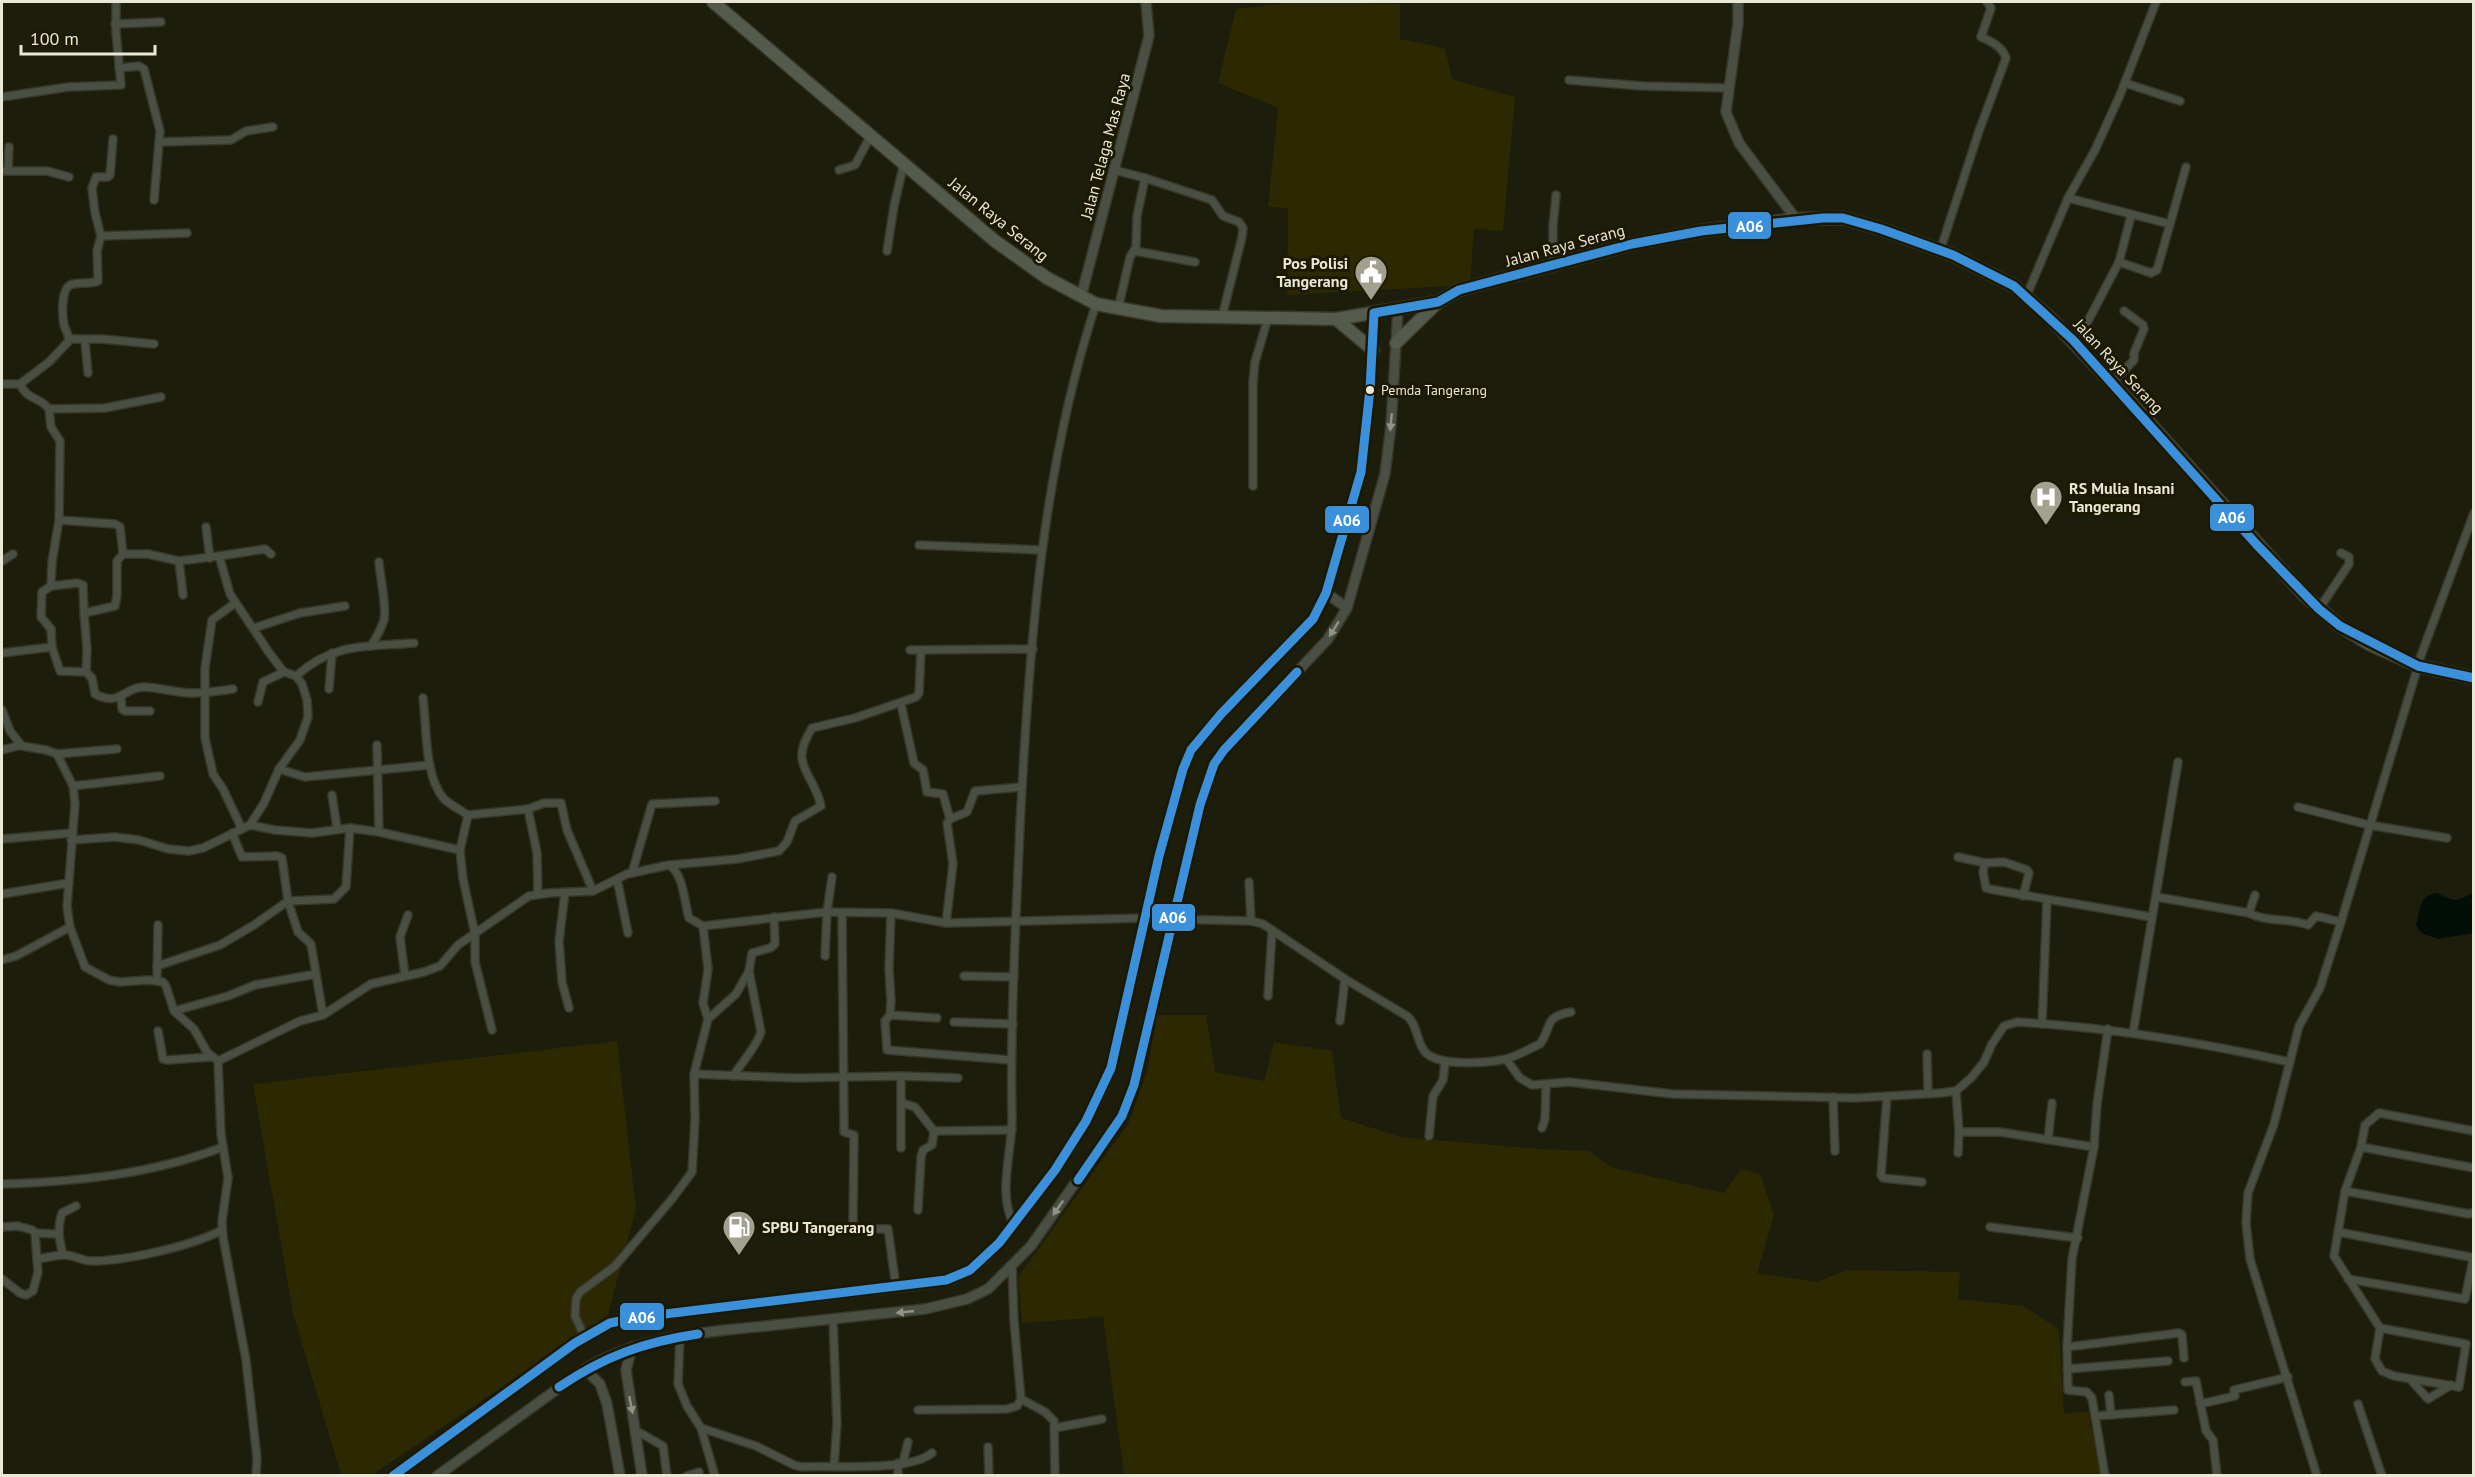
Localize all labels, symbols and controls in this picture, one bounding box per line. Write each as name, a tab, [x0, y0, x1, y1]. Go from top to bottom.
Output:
scale bar	[21, 18, 154, 56]
text: 100 m	[30, 27, 79, 50]
street label: Jalan Telaga Mas Raya	[1076, 71, 1134, 222]
street label: Jalan Raya Serang	[944, 172, 1053, 265]
line badge: A06	[1727, 211, 1772, 240]
text: A06	[1736, 216, 1764, 236]
street label: Jalan Raya Serang	[1502, 219, 1627, 271]
place label: Pos Polisi Tangerang	[1276, 253, 1348, 291]
public building icon: Pos Polisi Tangerang	[1353, 254, 1389, 301]
street label: Jalan Raya Serang	[2069, 314, 2168, 418]
place label: Pemda Tangerang	[1381, 381, 1487, 399]
marker: Pemda Tangerang	[1364, 384, 1376, 396]
one-way arrow	[1386, 412, 1395, 431]
place label: RS Mulia Insani Tangerang	[2069, 478, 2175, 516]
hospital icon: RS Mulia Insani Tangerang	[2028, 479, 2064, 526]
line badge: A06	[2209, 503, 2255, 532]
line badge: A06	[1324, 505, 1370, 534]
text: A06	[2218, 507, 2246, 527]
text: A06	[1333, 510, 1361, 530]
one-way arrow	[1329, 621, 1340, 637]
line badge: A06	[1151, 903, 1196, 932]
text: A06	[1159, 907, 1187, 927]
one-way arrow	[1052, 1199, 1064, 1215]
fuel station icon: SPBU Tangerang	[721, 1209, 757, 1256]
place label: SPBU Tangerang	[762, 1217, 874, 1237]
line badge: A06	[619, 1302, 665, 1331]
text: A06	[628, 1307, 656, 1327]
one-way arrow	[895, 1307, 914, 1316]
one-way arrow	[627, 1396, 636, 1415]

